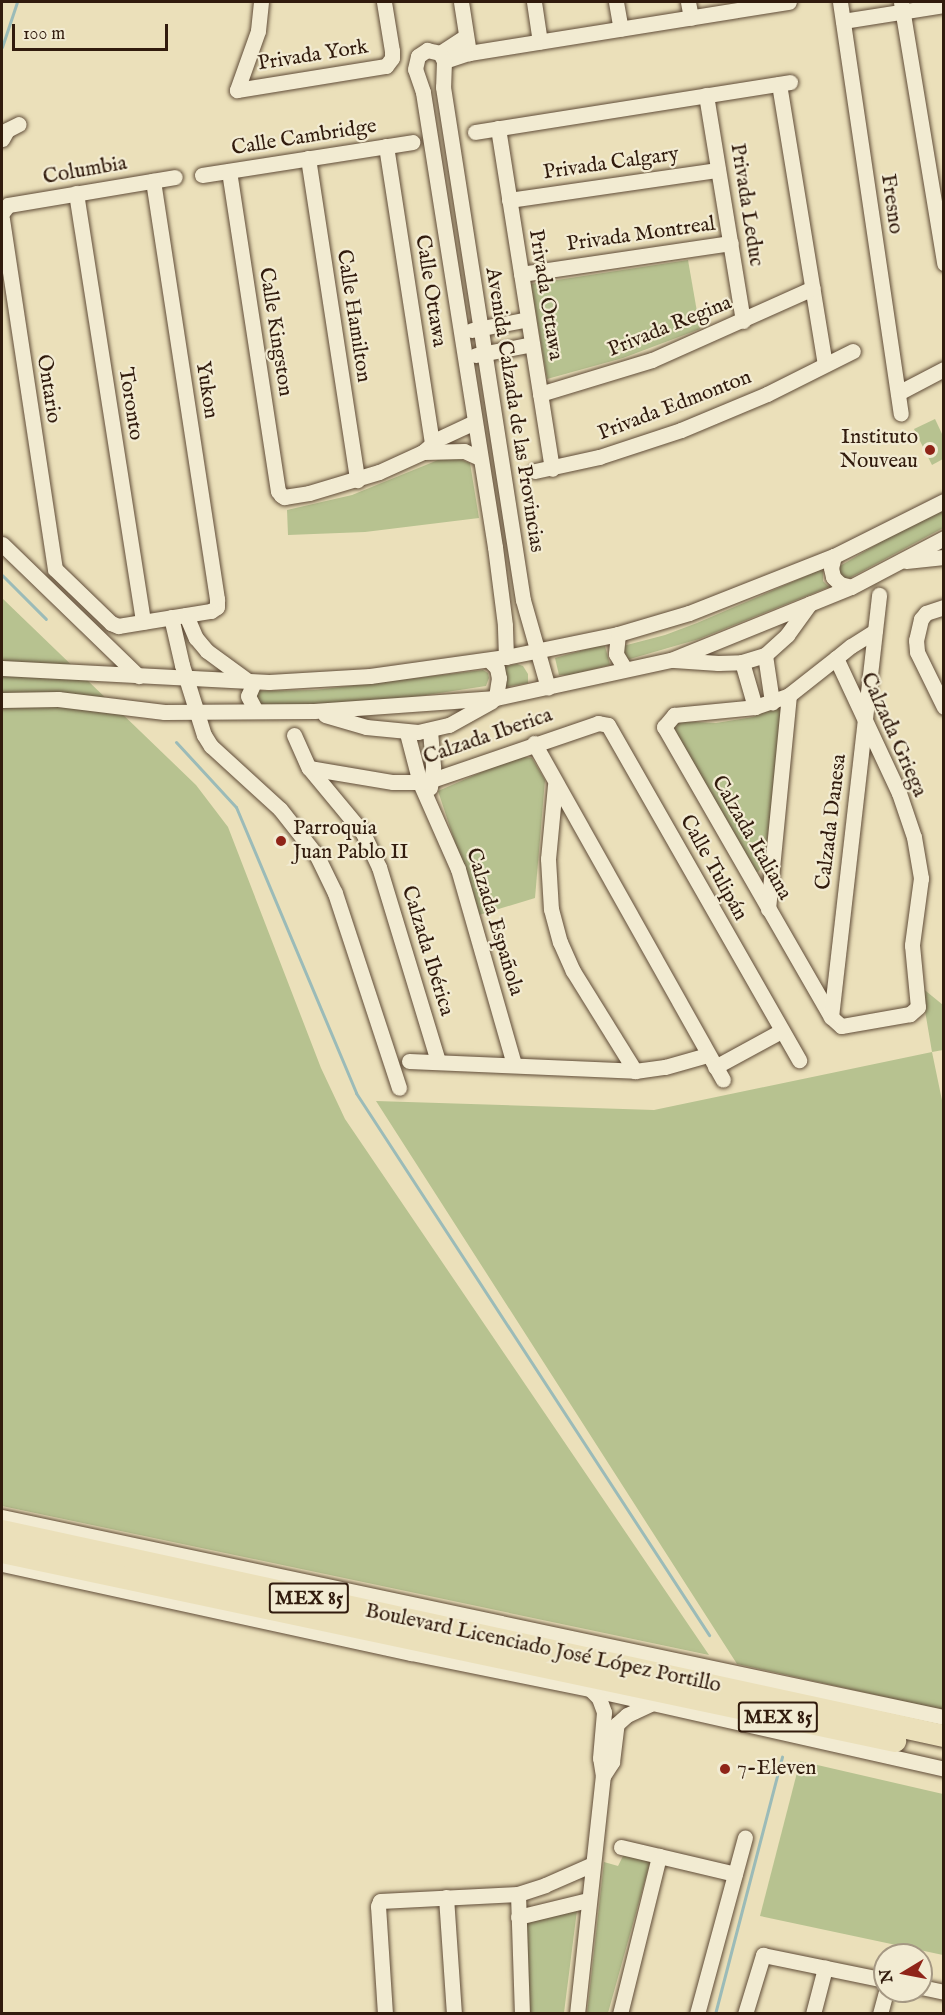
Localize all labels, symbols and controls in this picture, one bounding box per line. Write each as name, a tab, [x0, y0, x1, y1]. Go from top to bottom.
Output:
scale bar	[15, 12, 171, 50]
text: 100 m	[23, 23, 65, 46]
street label: Privada York	[256, 35, 370, 77]
street label: Calle Cambridge	[230, 114, 378, 162]
street label: Privada Calgary	[541, 142, 681, 186]
street label: Privada Leduc	[724, 142, 768, 268]
street label: Columbia	[41, 151, 129, 191]
street label: Fresno	[874, 172, 908, 236]
street label: Privada Montreal	[565, 212, 717, 258]
street label: Privada Ottawa	[522, 228, 568, 362]
street label: Calle Ottawa	[409, 233, 451, 349]
street label: Calle Hamilton	[330, 248, 376, 384]
street label: Calle Kingston	[252, 266, 298, 398]
street label: Avenida Calzada de las Provincias	[479, 266, 549, 554]
street label: Privada Regina	[604, 291, 736, 363]
street label: Ontario	[30, 353, 66, 425]
street label: Yukon	[189, 360, 223, 420]
street label: Privada Edmonton	[595, 365, 755, 447]
street label: Toronto	[112, 366, 148, 442]
place label: Instituto Nouveau	[839, 425, 918, 475]
marker: Instituto Nouveau	[923, 443, 937, 457]
street label: Calzada Griega	[854, 669, 932, 801]
street label: Calzada Iberica	[420, 703, 556, 771]
street label: Calzada Danesa	[811, 753, 853, 891]
street label: Calzada Italiana	[705, 771, 797, 905]
street label: Calle Tulipán	[674, 811, 752, 925]
place label: Parroquia Juan Pablo II	[293, 816, 409, 866]
marker: Parroquia Juan Pablo II	[274, 834, 288, 848]
street label: Calzada Española	[460, 845, 528, 999]
street label: Calzada Ibérica	[395, 883, 459, 1019]
road number: MEX 85	[268, 1581, 350, 1615]
street label: Boulevard Licenciado José López Portillo	[363, 1599, 723, 1699]
road number: MEX 85	[738, 1700, 818, 1734]
place label: 7-Eleven	[737, 1756, 816, 1782]
marker: 7-Eleven	[718, 1762, 732, 1776]
north arrow	[873, 1943, 933, 2003]
text: N	[876, 1967, 898, 1984]

